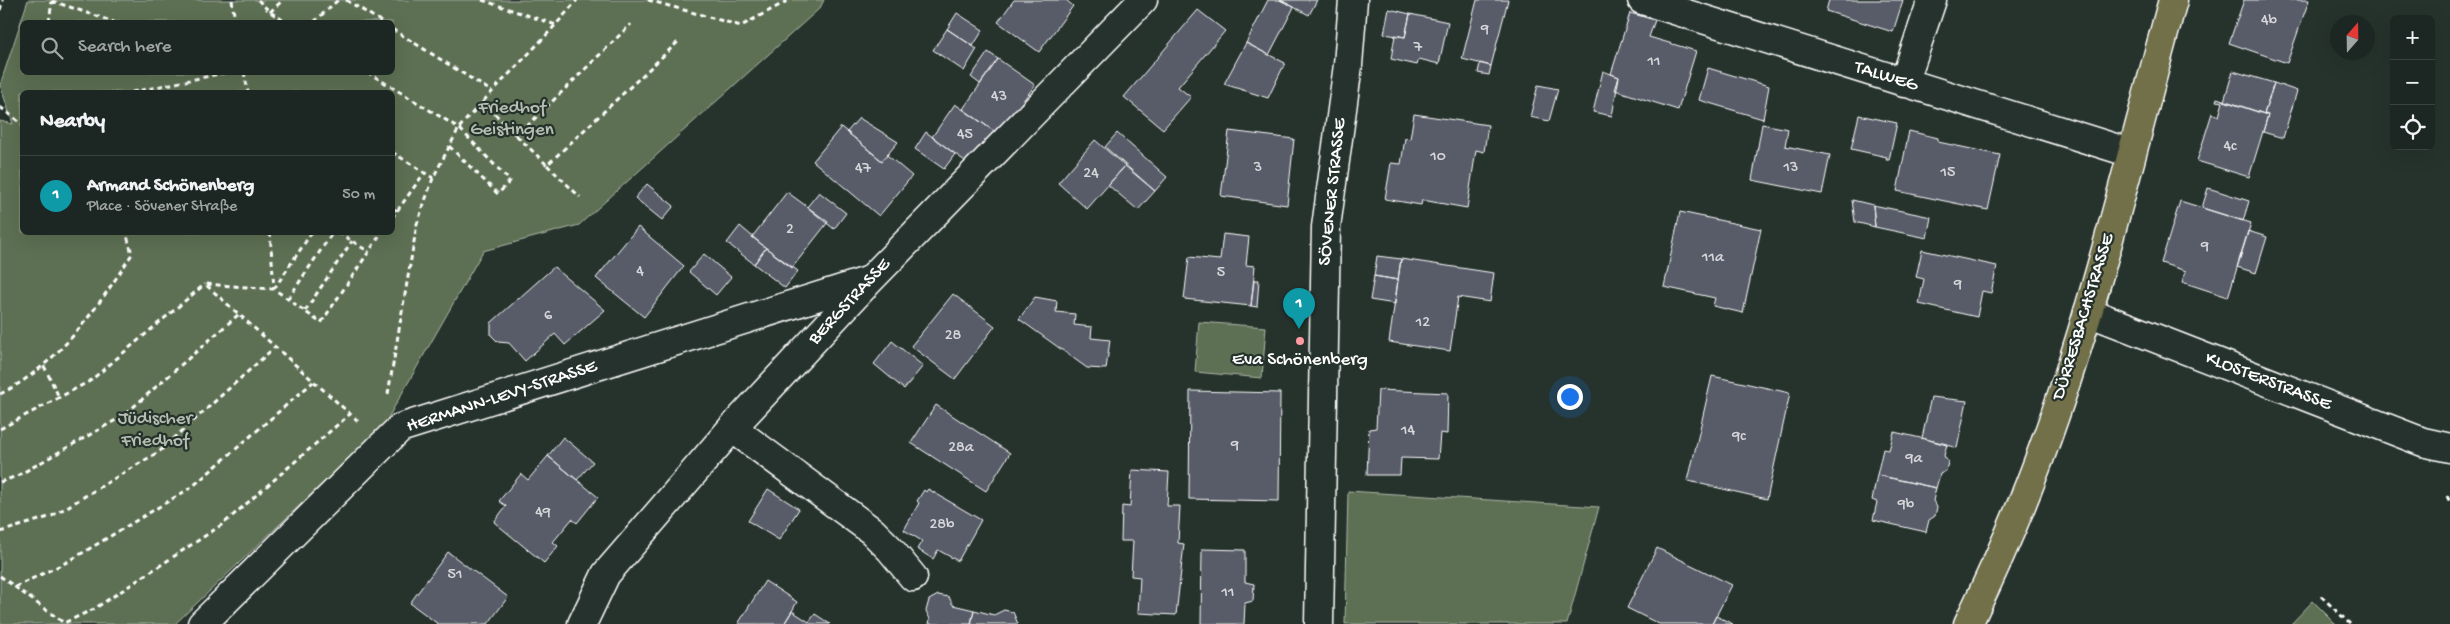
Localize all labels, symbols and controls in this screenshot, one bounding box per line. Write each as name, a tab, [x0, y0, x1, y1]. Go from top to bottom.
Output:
house number: 4b	[2261, 12, 2278, 31]
north arrow	[2330, 15, 2375, 60]
map controls	[2390, 15, 2435, 150]
button: +	[2390, 15, 2435, 60]
search box	[20, 20, 395, 75]
house number: 9	[1480, 21, 1489, 40]
icon: search	[38, 34, 66, 62]
text: Search here	[78, 36, 172, 59]
house number: 7	[1413, 39, 1423, 58]
house number: 11	[1647, 53, 1660, 72]
street label: TALWEG	[1850, 56, 1922, 98]
button: −	[2390, 60, 2435, 105]
house number: 43	[991, 88, 1007, 107]
park label: Friedhof Geistingen	[470, 97, 554, 142]
button: locate	[2390, 105, 2435, 150]
text: Nearby	[40, 110, 105, 135]
street label: SÖVENER STRASSE	[1314, 116, 1352, 267]
house number: 45	[957, 126, 973, 145]
house number: 4c	[2223, 138, 2237, 157]
house number: 10	[1429, 148, 1446, 167]
house number: 3	[1253, 159, 1262, 178]
house number: 13	[1783, 159, 1798, 178]
house number: 47	[855, 160, 872, 179]
house number: 15	[1940, 164, 1955, 183]
house number: 24	[1083, 165, 1099, 184]
text: Armand Schönenberg	[87, 175, 254, 198]
text: 1	[53, 186, 59, 205]
text: 50 m	[342, 186, 375, 205]
text: Place · Sövener Straße	[87, 198, 237, 217]
house number: 2	[786, 221, 794, 240]
street label: DÜRRESBACHSTRASSE	[2047, 230, 2121, 405]
house number: 9	[2200, 238, 2209, 257]
house number: 11a	[1701, 249, 1725, 268]
street label: BERGSTRASSE	[803, 253, 897, 351]
house number: 4	[636, 263, 644, 282]
house number: 5	[1217, 264, 1225, 283]
house number: 9	[1953, 276, 1962, 295]
pin: 1	[1283, 288, 1315, 329]
house number: 6	[544, 307, 553, 326]
house number: 12	[1415, 314, 1430, 333]
house number: 28	[945, 327, 962, 346]
marker: Eva Schönenberg	[1294, 335, 1306, 347]
street label: KLOSTERSTRASSE	[2202, 347, 2336, 417]
place label: Eva Schönenberg	[1232, 349, 1368, 372]
street label: HERMANN-LEVY-STRASSE	[404, 355, 601, 439]
your location	[1557, 384, 1583, 410]
park label: Jüdischer Friedhof	[118, 408, 194, 453]
house number: 14	[1400, 422, 1415, 441]
house number: 9c	[1731, 428, 1746, 447]
house number: 9	[1230, 437, 1239, 456]
house number: 28a	[948, 439, 975, 458]
house number: 9a	[1905, 450, 1924, 469]
house number: 9b	[1897, 496, 1915, 515]
house number: 49	[535, 504, 551, 523]
house number: 28b	[929, 516, 955, 535]
house number: 51	[448, 566, 462, 585]
house number: 11	[1221, 584, 1234, 603]

